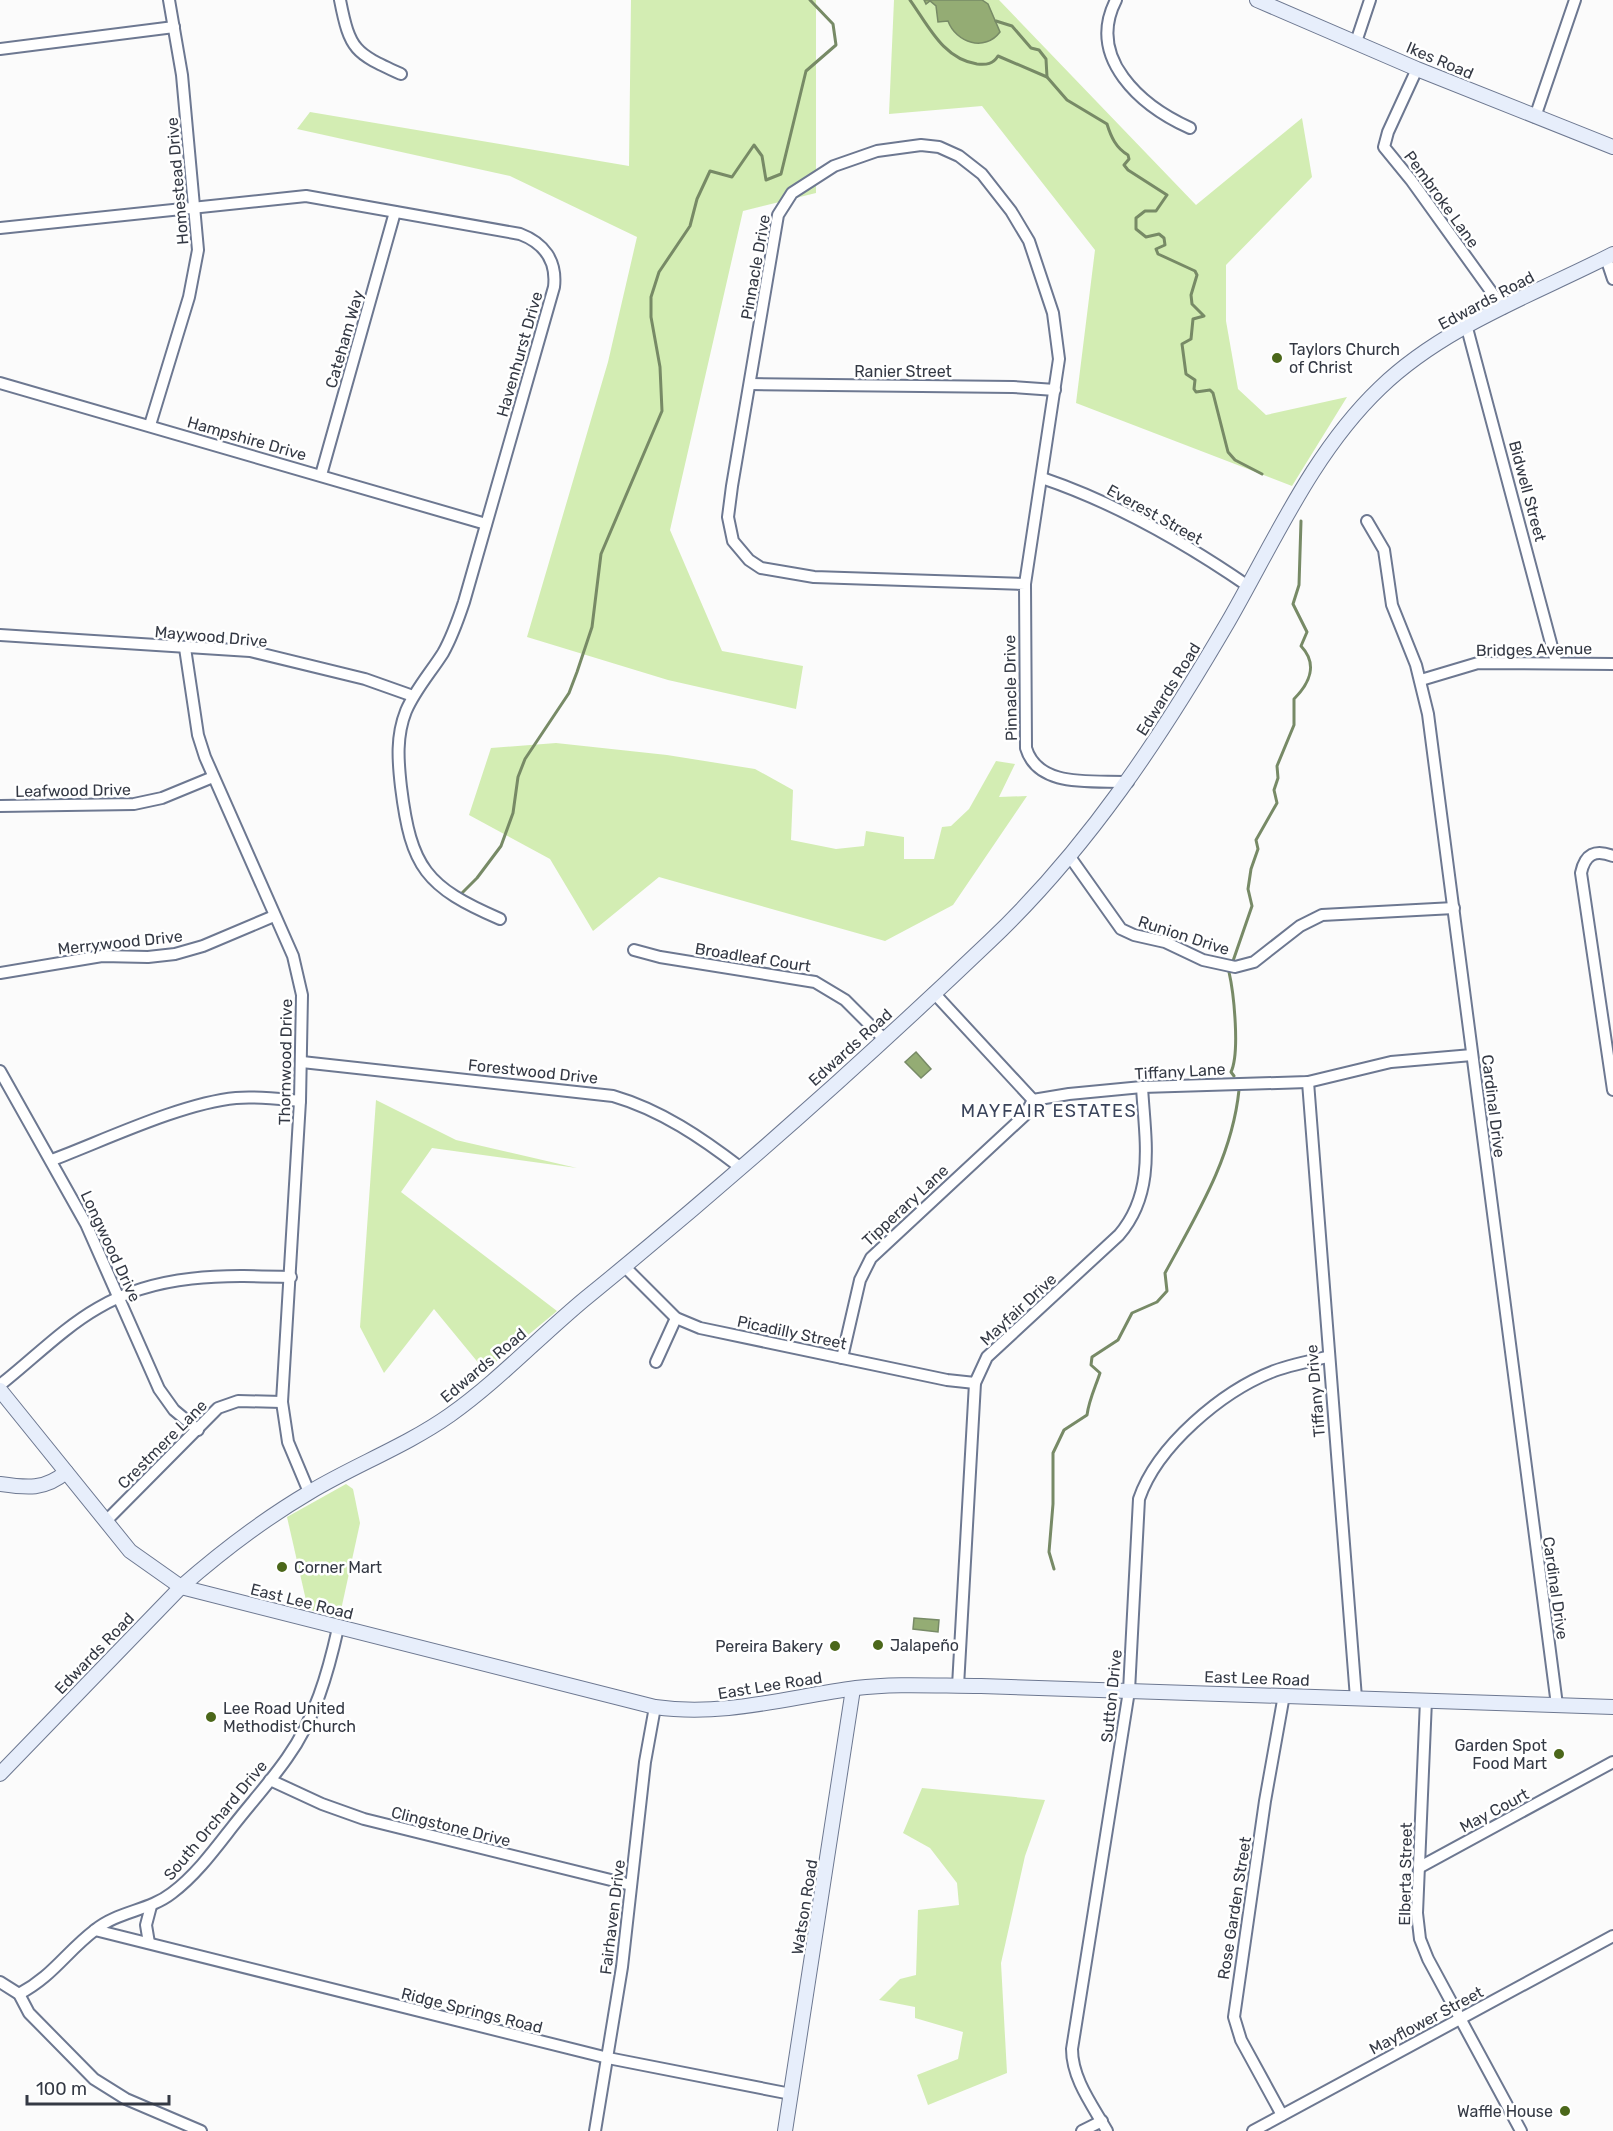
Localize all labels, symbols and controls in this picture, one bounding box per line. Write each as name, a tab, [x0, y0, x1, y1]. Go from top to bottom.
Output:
street label: Ikes Road	[1403, 38, 1476, 83]
street label: Homestead Drive	[162, 116, 193, 246]
street label: Pembroke Lane	[1400, 147, 1483, 252]
street label: Pinnacle Drive	[737, 213, 774, 321]
street label: Edwards Road	[1435, 267, 1537, 334]
street label: Cateham Way	[321, 288, 368, 390]
street label: Havenhurst Drive	[492, 289, 546, 419]
place label: Taylors Church of Christ	[1289, 340, 1400, 377]
marker: Taylors Church of Christ	[1270, 351, 1284, 365]
street label: Ranier Street	[854, 362, 952, 381]
street label: Hampshire Drive	[185, 412, 309, 465]
street label: Bidwell Street	[1505, 439, 1550, 544]
street label: Everest Street	[1104, 480, 1206, 549]
street label: Maywood Drive	[154, 622, 268, 651]
street label: Pinnacle Drive	[1000, 635, 1021, 741]
street label: Edwards Road	[1132, 639, 1205, 739]
street label: Bridges Avenue	[1476, 639, 1592, 660]
street label: Leafwood Drive	[15, 780, 131, 801]
street label: Runion Drive	[1136, 912, 1232, 959]
street label: Merrywood Drive	[57, 926, 184, 959]
street label: Broadleaf Court	[694, 939, 812, 976]
street label: Thornwood Drive	[275, 999, 296, 1125]
street label: Edwards Road	[805, 1005, 896, 1090]
street label: Cardinal Drive	[1478, 1053, 1509, 1159]
street label: Forestwood Drive	[467, 1055, 599, 1088]
street label: Tiffany Lane	[1134, 1060, 1226, 1083]
district label: MAYFAIR ESTATES	[961, 1100, 1137, 1122]
street label: Tipperary Lane	[858, 1161, 952, 1250]
street label: Longwood Drive	[77, 1188, 145, 1305]
street label: Mayfair Drive	[976, 1269, 1060, 1349]
street label: Picadilly Street	[735, 1312, 848, 1353]
street label: Edwards Road	[437, 1324, 530, 1407]
street label: Tiffany Drive	[1302, 1344, 1329, 1438]
street label: Crestmere Lane	[114, 1396, 211, 1493]
street label: Cardinal Drive	[1539, 1535, 1572, 1641]
place label: Corner Mart	[294, 1558, 382, 1577]
marker: Corner Mart	[275, 1560, 289, 1574]
street label: East Lee Road	[248, 1580, 355, 1623]
street label: Edwards Road	[51, 1609, 138, 1698]
place label: Jalapeño	[890, 1636, 959, 1655]
place label: Pereira Bakery	[715, 1637, 823, 1656]
marker: Jalapeño	[871, 1638, 885, 1652]
marker: Pereira Bakery	[828, 1639, 842, 1653]
street label: Sutton Drive	[1097, 1649, 1126, 1743]
street label: East Lee Road	[1204, 1667, 1310, 1690]
street label: East Lee Road	[717, 1668, 824, 1703]
place label: Lee Road United Methodist Church	[223, 1699, 356, 1736]
marker: Lee Road United Methodist Church	[204, 1710, 218, 1724]
place label: Garden Spot Food Mart	[1454, 1736, 1547, 1773]
marker: Garden Spot Food Mart	[1552, 1747, 1566, 1761]
street label: South Orchard Drive	[160, 1756, 271, 1884]
street label: May Court	[1456, 1784, 1532, 1837]
street label: Clingstone Drive	[389, 1802, 513, 1851]
street label: Elberta Street	[1395, 1822, 1416, 1926]
street label: Rose Garden Street	[1214, 1835, 1255, 1981]
street label: Fairhaven Drive	[596, 1858, 629, 1976]
street label: Watson Road	[788, 1858, 821, 1956]
street label: Mayflower Street	[1366, 1982, 1486, 2058]
street label: Ridge Springs Road	[399, 1984, 545, 2037]
scale bar	[27, 2068, 170, 2106]
text: 100 m	[36, 2078, 87, 2100]
place label: Waffle House	[1457, 2102, 1553, 2121]
marker: Waffle House	[1558, 2104, 1572, 2118]

